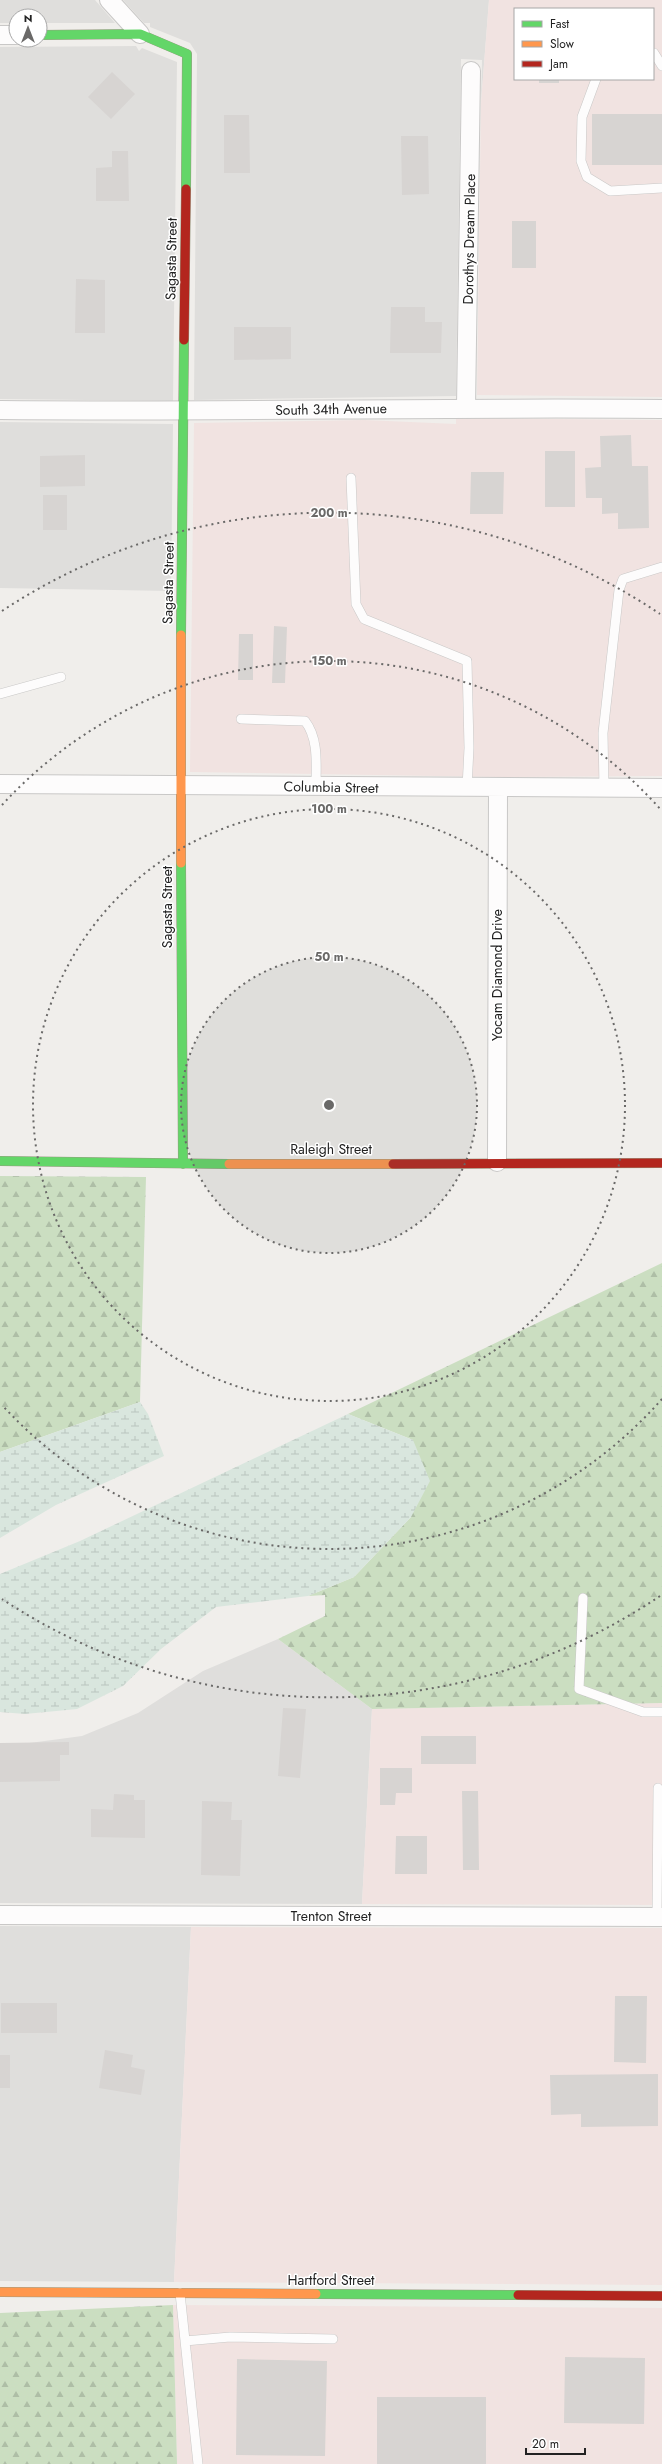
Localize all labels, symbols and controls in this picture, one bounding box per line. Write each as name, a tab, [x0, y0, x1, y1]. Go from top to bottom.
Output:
north arrow	[8, 8, 48, 48]
legend	[514, 8, 654, 80]
text: N	[24, 10, 32, 26]
text: Fast	[550, 15, 569, 33]
text: Slow	[550, 35, 575, 53]
text: Jam	[548, 55, 568, 73]
street label: Dorothys Dream Place	[458, 173, 480, 305]
street label: Sagasta Street	[160, 217, 182, 300]
street label: South 34th Avenue	[275, 398, 387, 420]
text: 200 m	[310, 504, 348, 522]
street label: Sagasta Street	[157, 541, 179, 624]
text: 150 m	[311, 652, 347, 670]
street label: Columbia Street	[283, 776, 379, 798]
text: 100 m	[311, 800, 347, 818]
street label: Sagasta Street	[157, 865, 177, 948]
street label: Yocam Diamond Drive	[487, 909, 507, 1041]
text: 50 m	[314, 948, 344, 966]
centre of rings	[322, 1098, 336, 1112]
street label: Raleigh Street	[290, 1139, 372, 1159]
street label: Trenton Street	[291, 1906, 372, 1926]
street label: Hartford Street	[288, 2270, 375, 2290]
scale bar	[526, 2430, 585, 2456]
text: 20 m	[532, 2435, 559, 2453]

